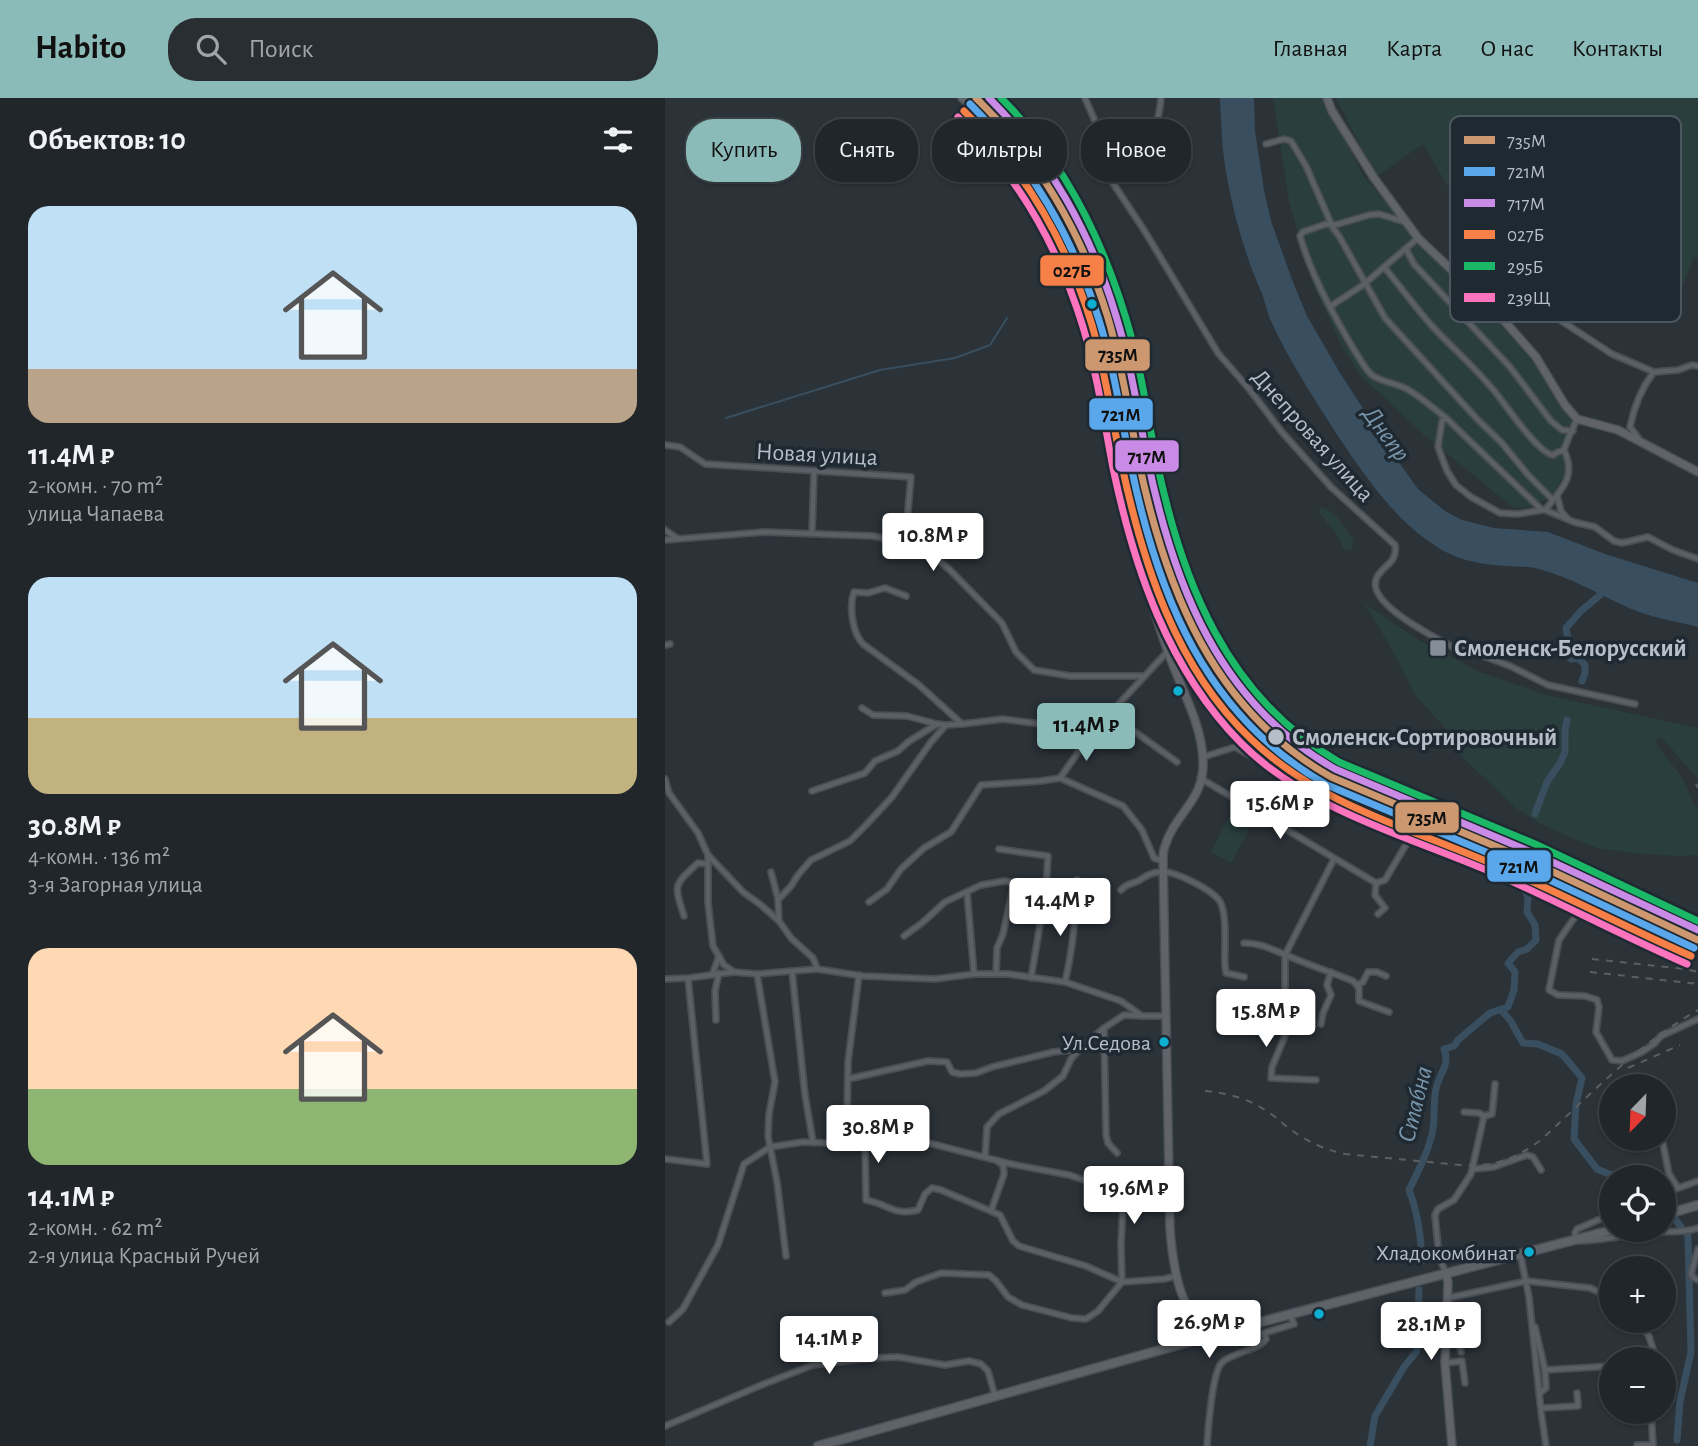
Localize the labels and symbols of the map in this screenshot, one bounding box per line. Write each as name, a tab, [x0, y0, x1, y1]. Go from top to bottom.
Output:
legend	[1450, 116, 1681, 322]
text: 735М	[1507, 132, 1546, 151]
text: 721М	[1507, 163, 1546, 182]
text: 717М	[1507, 195, 1545, 214]
text: 027Б	[1507, 226, 1544, 245]
line badge: 027Б	[1039, 254, 1105, 287]
text: 295Б	[1507, 258, 1543, 277]
text: 027Б	[1053, 262, 1091, 281]
text: 239Щ	[1507, 289, 1550, 308]
unlabelled marker	[1085, 297, 1099, 311]
line badge: 735М	[1084, 338, 1151, 372]
text: 735М	[1098, 346, 1138, 365]
street label: Днепровая улица	[1247, 365, 1378, 507]
line badge: 721М	[1088, 397, 1154, 431]
water label: Днепр	[1357, 400, 1415, 466]
text: 721М	[1101, 406, 1141, 425]
line badge: 717М	[1114, 439, 1180, 473]
street label: Новая улица	[755, 440, 879, 470]
text: 717М	[1128, 448, 1166, 467]
pin: 10.8M ₽	[868, 514, 998, 573]
place label: Смоленск-Белорусский	[1454, 637, 1687, 661]
marker: Смоленск-Белорусский	[1428, 638, 1448, 658]
unlabelled marker	[1171, 684, 1185, 698]
pin: 11.4M ₽	[1021, 704, 1151, 763]
place label: Смоленск-Сортировочный	[1292, 726, 1557, 750]
marker: Смоленск-Сортировочный	[1266, 727, 1286, 747]
pin: 15.6M ₽	[1215, 782, 1345, 841]
line badge: 735М	[1394, 801, 1460, 834]
text: 735М	[1407, 809, 1447, 828]
line badge: 721М	[1486, 849, 1552, 883]
text: 721М	[1499, 858, 1539, 877]
pin: 14.4M ₽	[995, 878, 1125, 938]
pin: 15.8M ₽	[1201, 990, 1331, 1049]
place label: Ул.Седова	[1062, 1032, 1151, 1054]
marker: Ул.Седова	[1157, 1035, 1171, 1049]
water label: Стабна	[1393, 1064, 1437, 1145]
north arrow	[1599, 1074, 1677, 1152]
pin: 30.8M ₽	[813, 1105, 943, 1165]
pin: 19.6M ₽	[1069, 1166, 1199, 1226]
place label: Хладокомбинат	[1376, 1242, 1517, 1264]
marker: Хладокомбинат	[1522, 1245, 1536, 1259]
pin: 26.9M ₽	[1144, 1300, 1274, 1360]
pin: 28.1M ₽	[1366, 1302, 1496, 1362]
unlabelled marker	[1312, 1307, 1326, 1321]
pin: 14.1M ₽	[764, 1316, 894, 1376]

